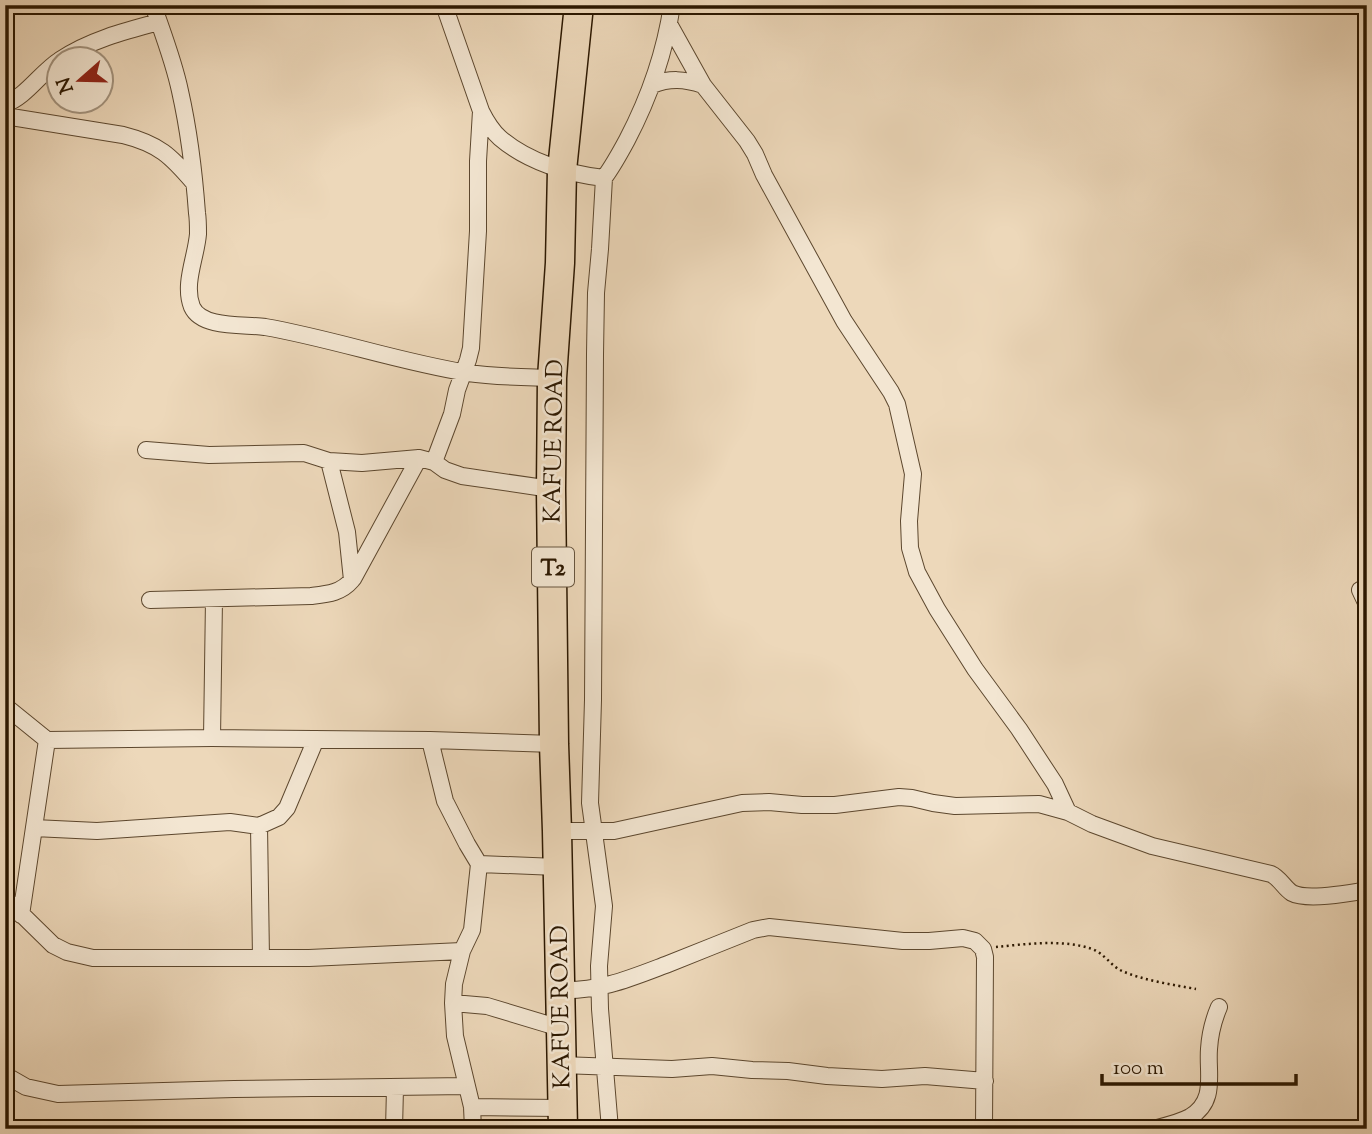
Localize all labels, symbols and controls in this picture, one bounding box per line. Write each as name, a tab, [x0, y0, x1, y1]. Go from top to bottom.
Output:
north arrow	[46, 46, 116, 116]
text: N	[51, 73, 82, 97]
street label: KAFUE ROAD	[537, 359, 573, 523]
road number: T2	[532, 548, 574, 586]
street label: KAFUE ROAD	[544, 925, 580, 1089]
scale bar	[1102, 1043, 1297, 1087]
text: 100 m	[1113, 1054, 1164, 1084]

